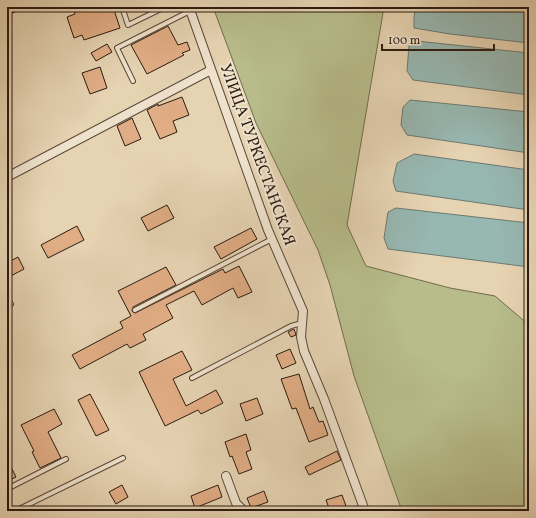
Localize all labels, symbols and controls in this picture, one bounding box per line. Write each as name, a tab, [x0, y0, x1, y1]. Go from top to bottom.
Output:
scale bar	[382, 26, 494, 52]
text: 100 m	[388, 33, 421, 49]
street label: УЛИЦА ТУРКЕСТАНСКАЯ	[214, 61, 300, 249]

